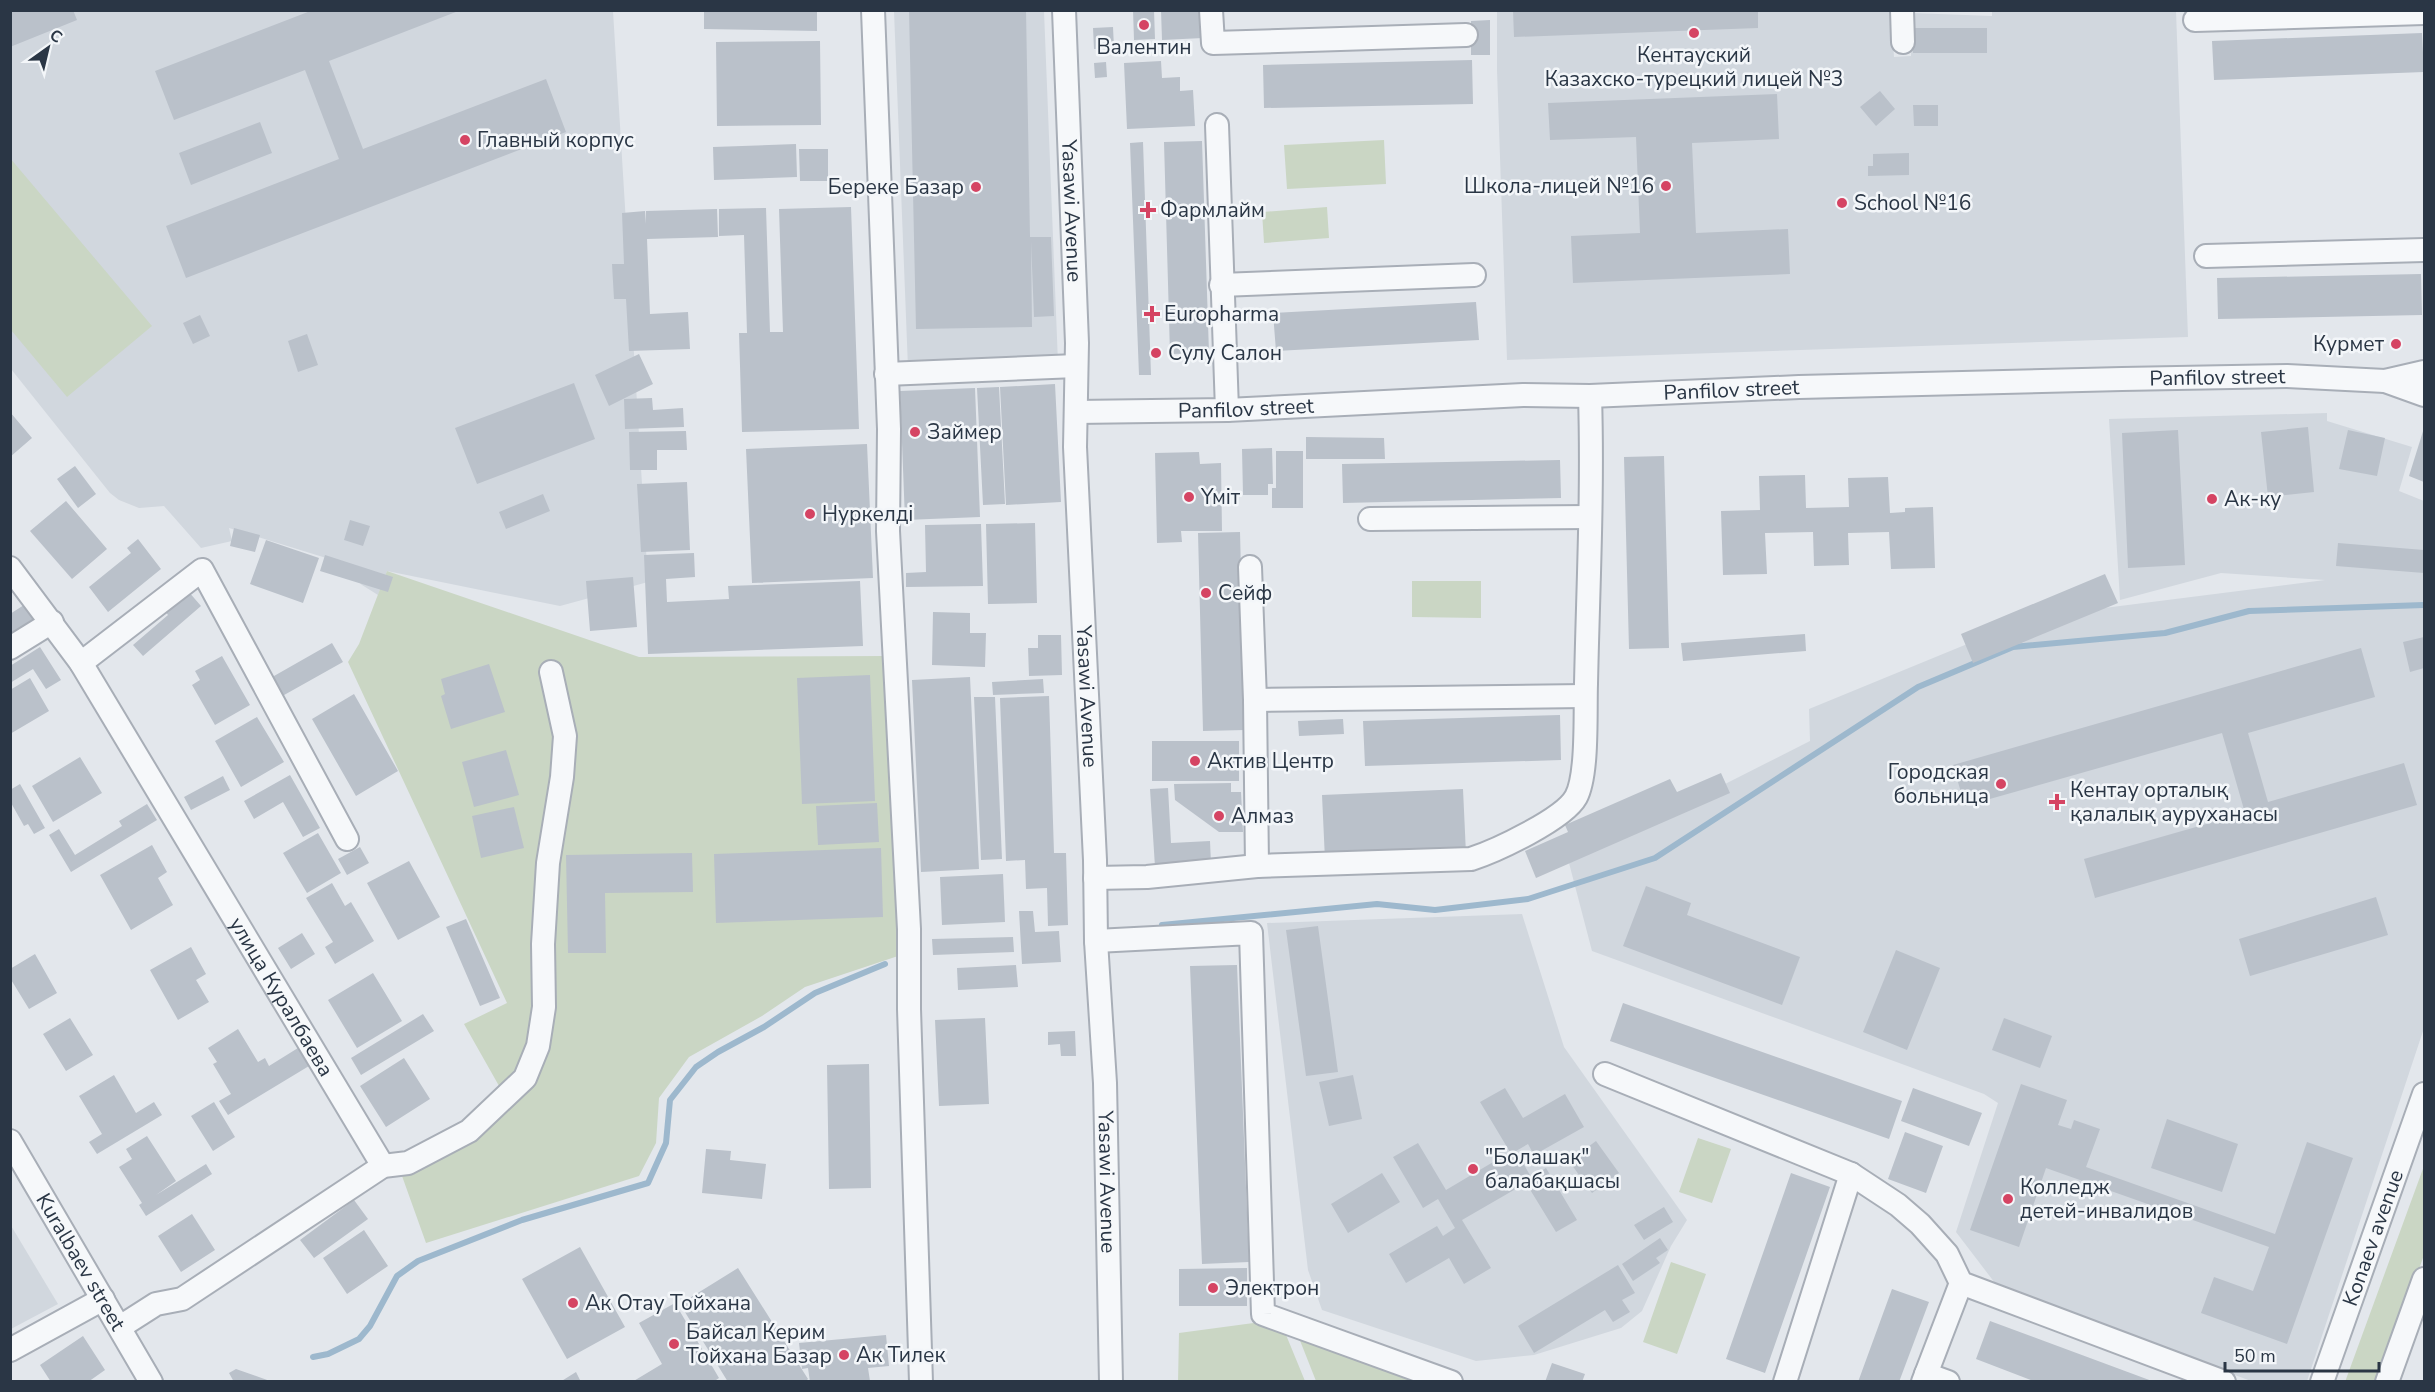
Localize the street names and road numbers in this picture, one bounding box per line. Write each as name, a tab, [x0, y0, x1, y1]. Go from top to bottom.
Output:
street label: Yasawi Avenue	[1055, 138, 1089, 283]
street label: Panfilov street	[2149, 362, 2286, 393]
street label: Panfilov street	[1663, 373, 1801, 407]
street label: Panfilov street	[1178, 392, 1315, 425]
street label: Yasawi Avenue	[1070, 623, 1105, 768]
street label: улица Куралбаева	[223, 912, 340, 1082]
street label: Yasawi Avenue	[1092, 1109, 1122, 1254]
street label: Konaev avenue	[2336, 1166, 2410, 1310]
street label: Kuralbaev street	[30, 1188, 132, 1336]

